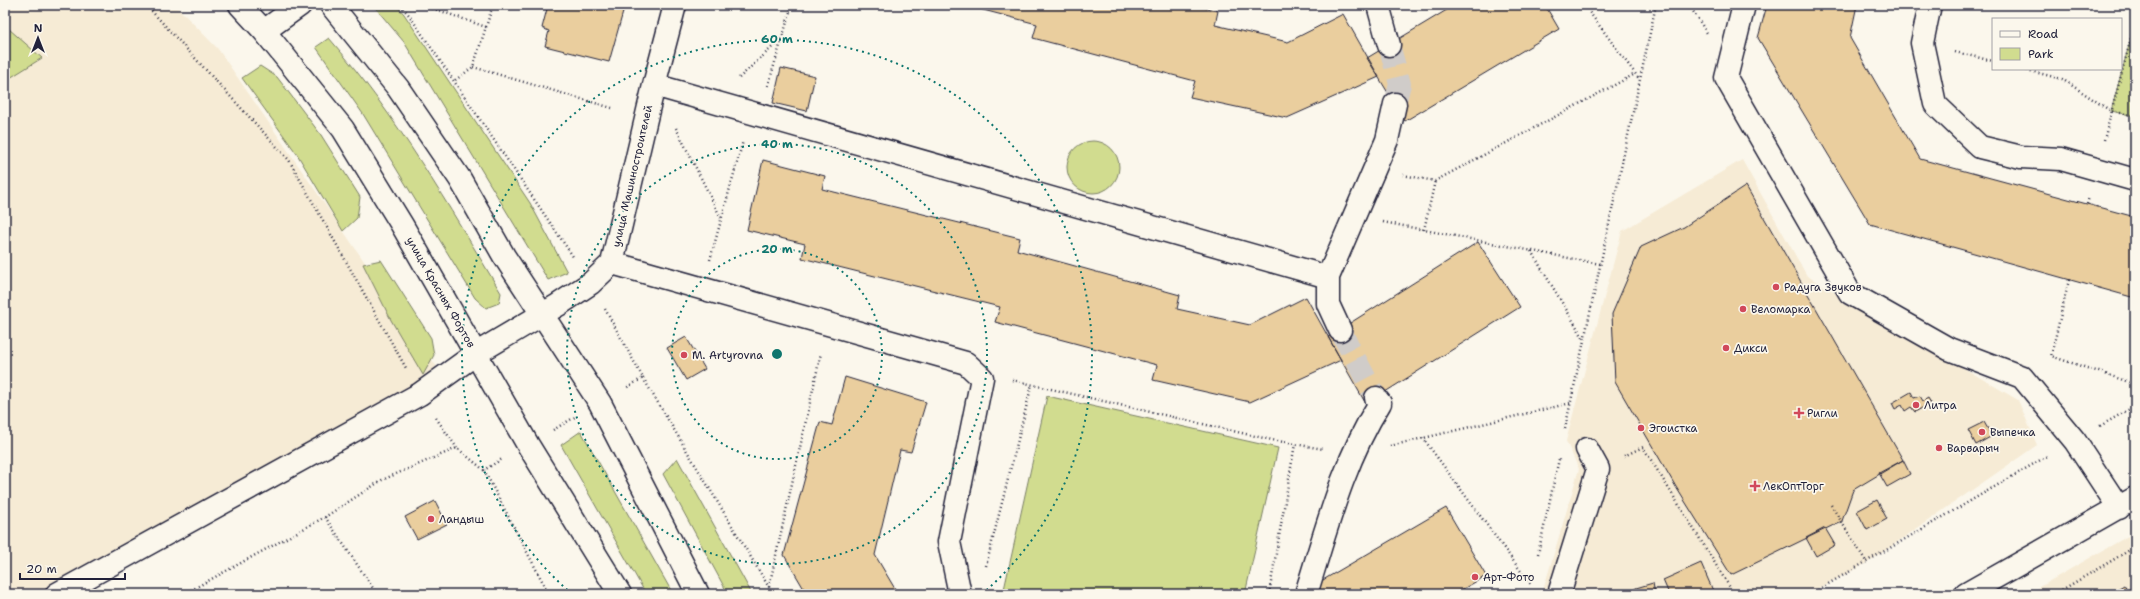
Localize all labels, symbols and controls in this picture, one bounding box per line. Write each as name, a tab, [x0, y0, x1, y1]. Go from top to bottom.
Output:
north arrow	[18, 18, 58, 58]
legend	[1992, 18, 2122, 70]
text: N	[34, 21, 43, 36]
text: Road	[2028, 26, 2059, 42]
text: 60 m	[761, 31, 793, 47]
text: Park	[2028, 46, 2054, 62]
street label: улица Машиностроителей	[609, 104, 656, 249]
text: 40 m	[761, 136, 793, 152]
street label: улица Красных Фортов	[403, 234, 479, 351]
text: 20 m	[761, 241, 793, 257]
place label: Радуга Звуков	[1784, 280, 1862, 295]
marker: Радуга Звуков	[1771, 282, 1781, 292]
place label: Веломарка	[1751, 302, 1810, 317]
marker: Веломарка	[1738, 304, 1748, 314]
place label: Дикси	[1734, 341, 1767, 356]
marker: Дикси	[1721, 343, 1731, 353]
centre of rings	[770, 347, 784, 361]
place label: M. Artyrovna	[692, 348, 763, 363]
marker: M. Artyrovna	[679, 350, 689, 360]
place label: Литра	[1924, 398, 1957, 413]
marker: Литра	[1911, 400, 1921, 410]
place label: Ригли	[1807, 406, 1838, 421]
marker: Ригли	[1794, 408, 1804, 418]
place label: Эгоистка	[1649, 421, 1698, 436]
marker: Эгоистка	[1636, 423, 1646, 433]
place label: Выпечка	[1990, 425, 2035, 440]
marker: Выпечка	[1977, 427, 1987, 437]
place label: Варварыч	[1947, 441, 1999, 456]
marker: Варварыч	[1934, 443, 1944, 453]
place label: ЛекОптТорг	[1763, 479, 1824, 494]
marker: ЛекОптТорг	[1750, 481, 1760, 491]
place label: Ландыш	[439, 512, 484, 527]
marker: Ландыш	[426, 514, 436, 524]
scale bar	[20, 555, 125, 581]
text: 20 m	[26, 561, 57, 577]
place label: Арт-Фото	[1483, 570, 1535, 585]
marker: Арт-Фото	[1470, 572, 1480, 582]

